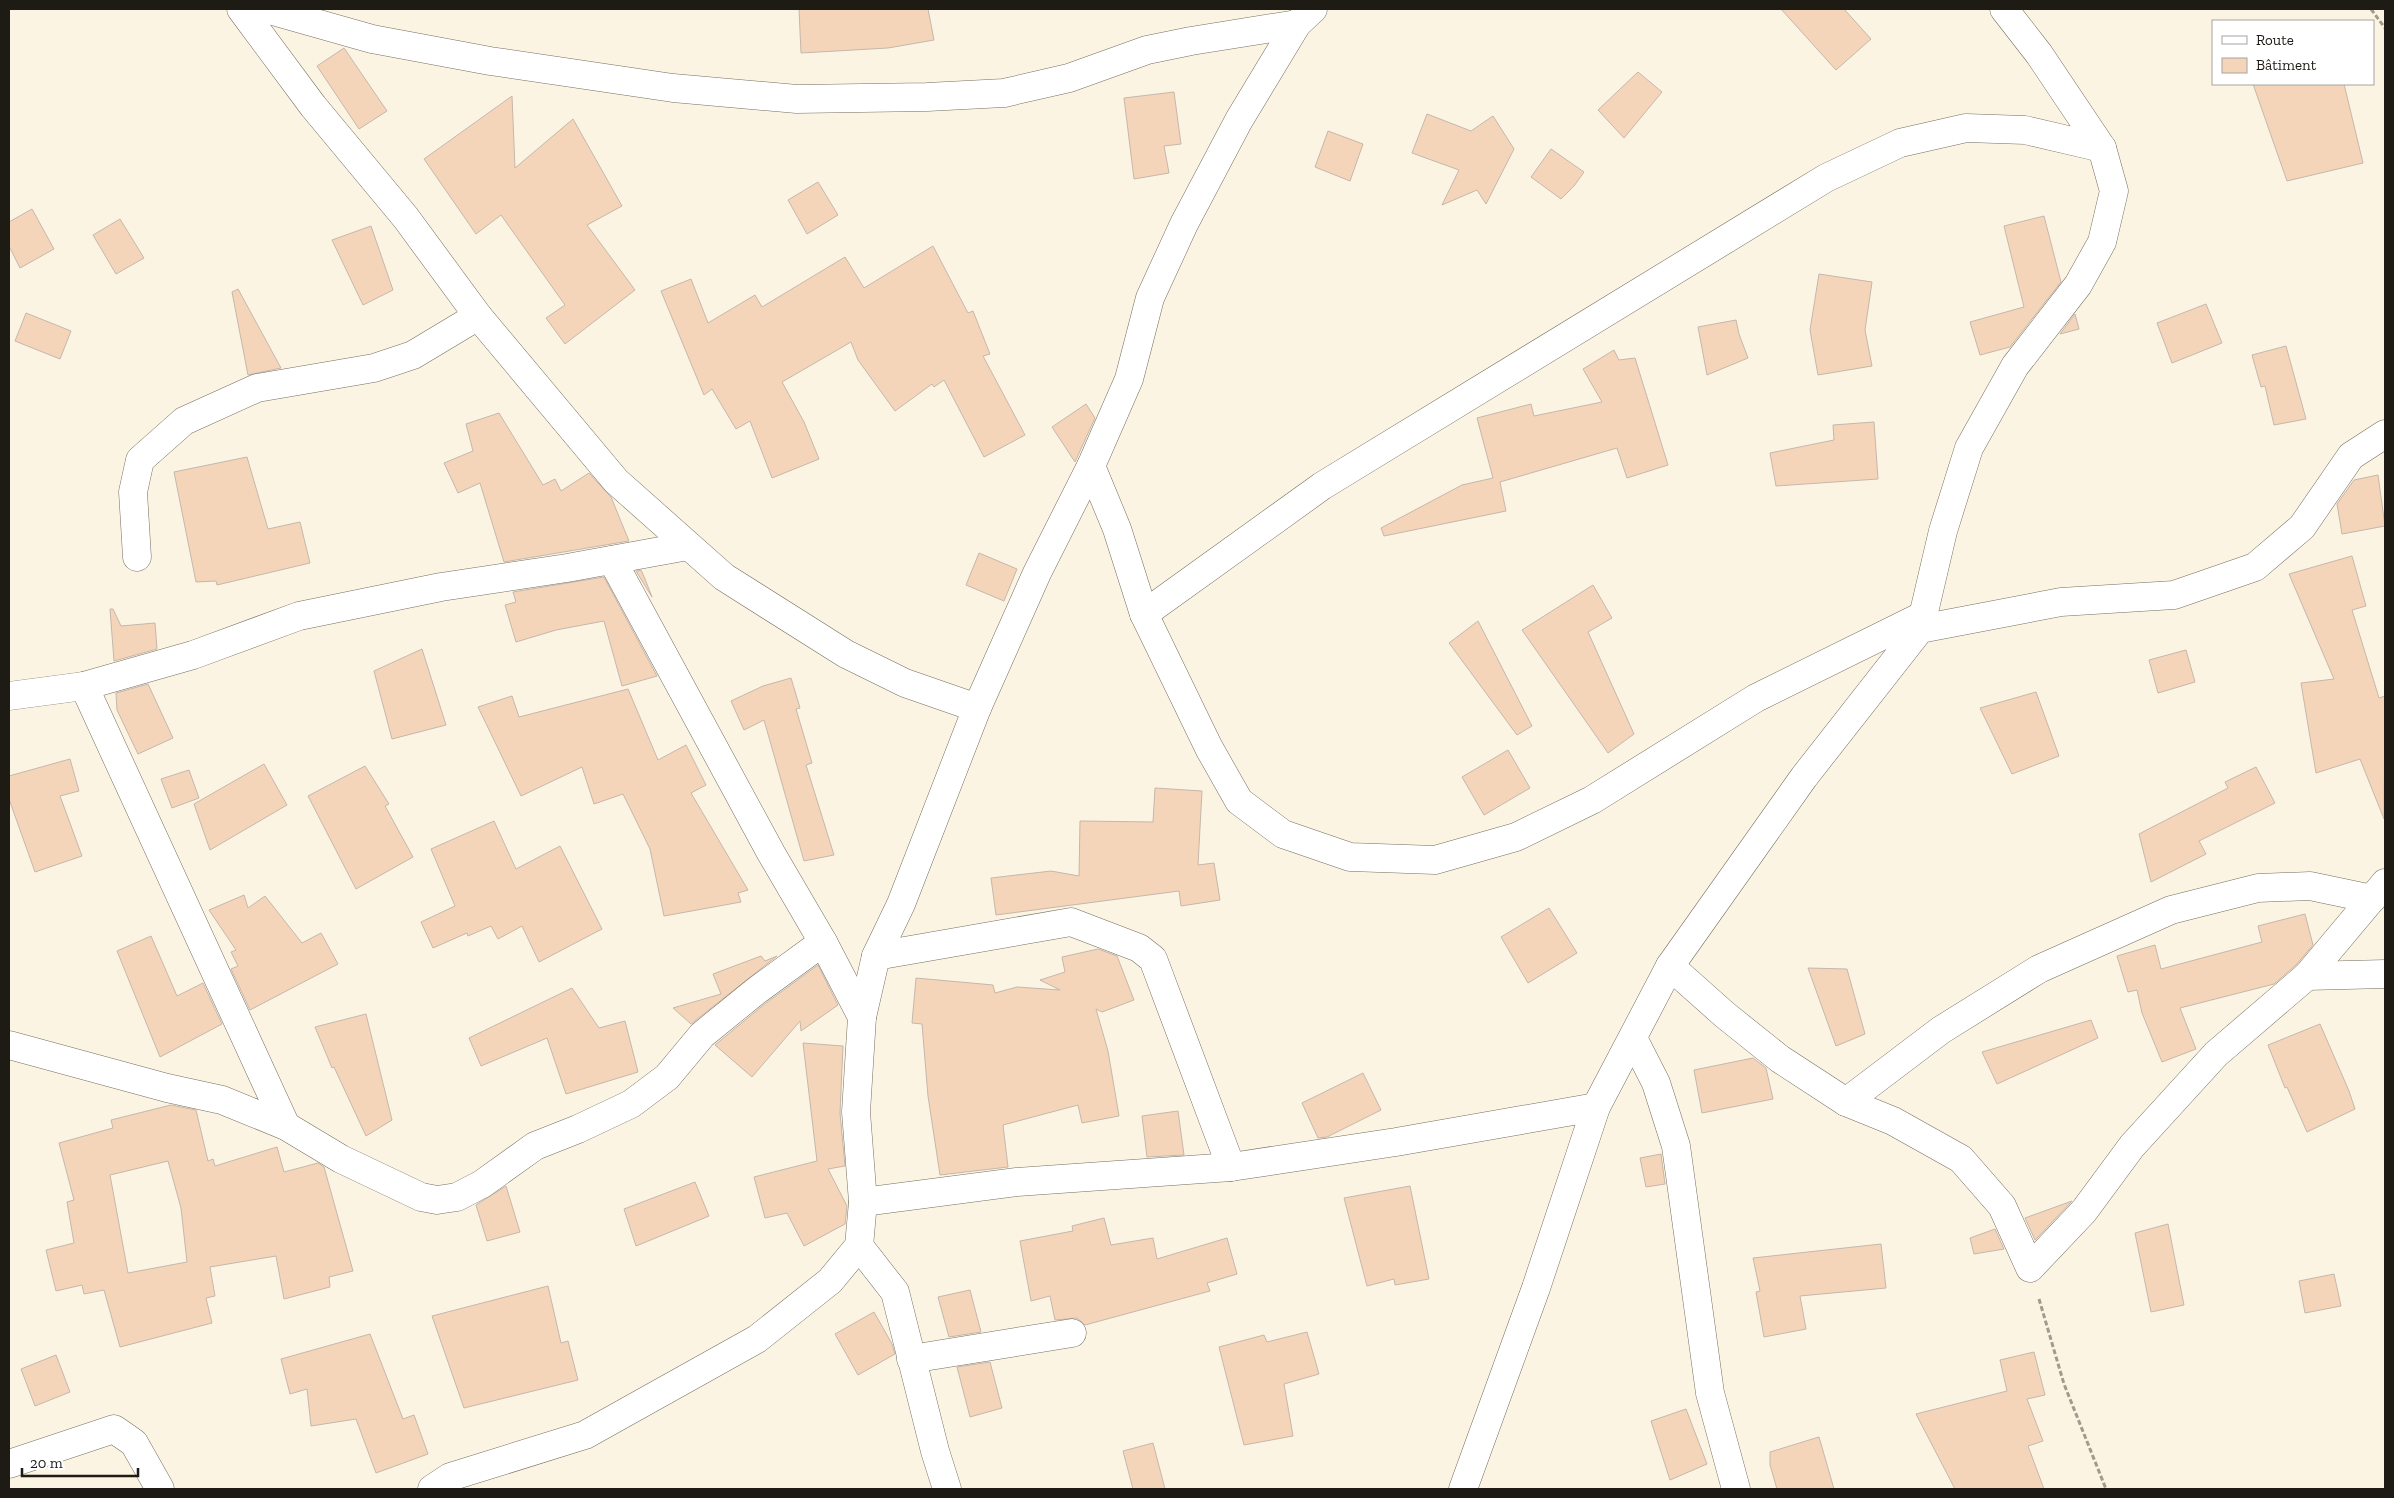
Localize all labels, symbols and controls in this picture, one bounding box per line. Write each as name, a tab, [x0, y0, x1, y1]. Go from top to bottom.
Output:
legend	[2212, 20, 2374, 85]
text: Route	[2256, 31, 2294, 49]
text: Bâtiment	[2256, 56, 2317, 74]
scale bar	[22, 1446, 139, 1478]
text: 20 m	[30, 1454, 63, 1472]

